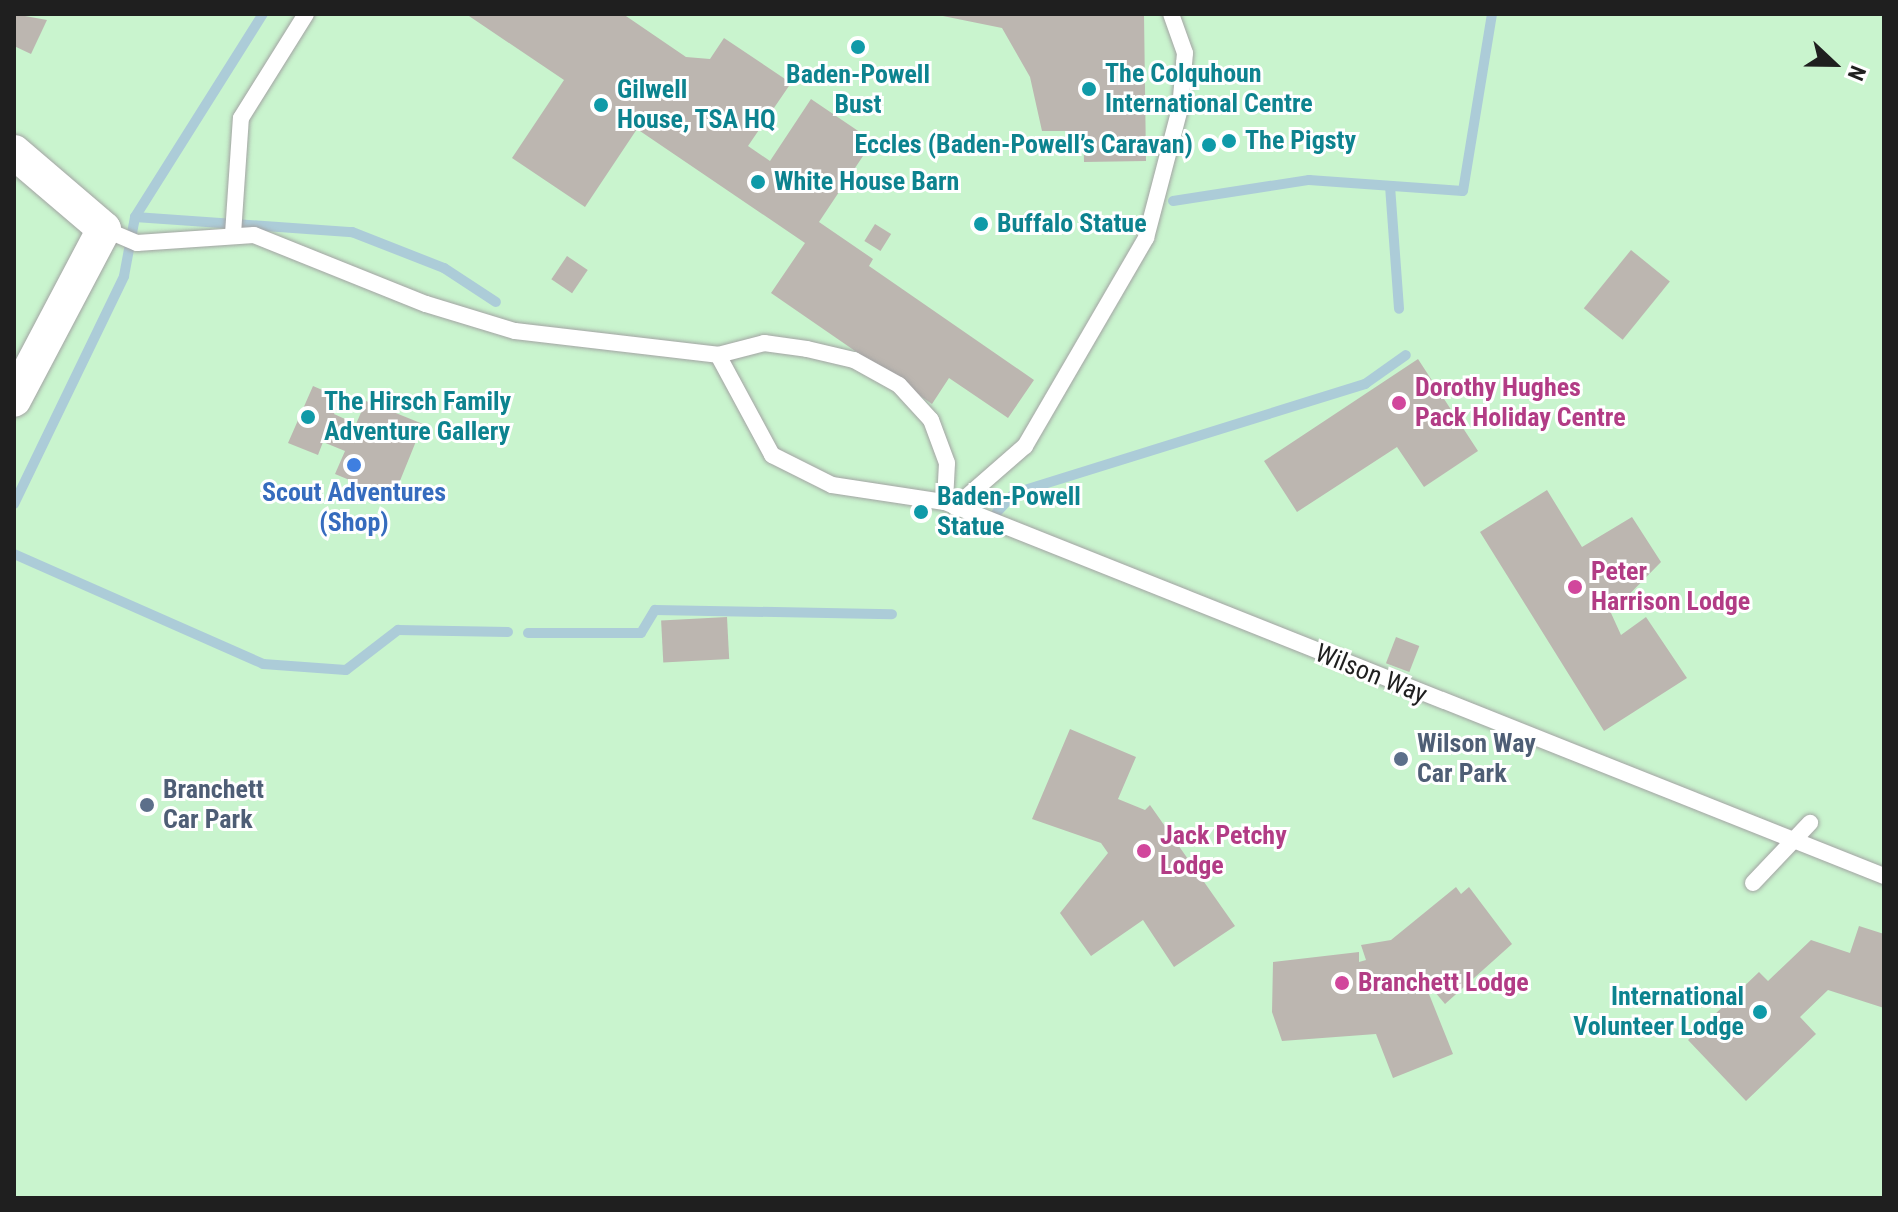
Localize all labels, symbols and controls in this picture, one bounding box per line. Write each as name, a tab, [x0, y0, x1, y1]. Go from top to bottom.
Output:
north arrow	[1794, 24, 1874, 104]
marker: Baden-Powell Bust	[849, 38, 867, 56]
place label: The Colquhoun International Centre	[1105, 58, 1313, 120]
place label: Baden-Powell Bust	[786, 59, 930, 120]
text: N	[1843, 62, 1871, 84]
place label: Gilwell House, TSA HQ	[617, 74, 776, 136]
marker: The Colquhoun International Centre	[1080, 80, 1098, 98]
marker: Gilwell House, TSA HQ	[592, 96, 610, 114]
place label: The Pigsty	[1245, 125, 1356, 157]
place label: Eccles (Baden-Powell’s Caravan)	[854, 129, 1193, 161]
marker: The Pigsty	[1220, 132, 1238, 150]
marker: Eccles (Baden-Powell’s Caravan)	[1200, 136, 1218, 154]
place label: White House Barn	[774, 166, 959, 198]
marker: White House Barn	[749, 173, 767, 191]
place label: Buffalo Statue	[997, 208, 1147, 240]
marker: Buffalo Statue	[972, 215, 990, 233]
place label: Dorothy Hughes Pack Holiday Centre	[1415, 372, 1626, 434]
place label: The Hirsch Family Adventure Gallery	[324, 386, 511, 448]
marker: Dorothy Hughes Pack Holiday Centre	[1390, 394, 1408, 412]
marker: The Hirsch Family Adventure Gallery	[299, 408, 317, 426]
marker: Scout Adventures (Shop)	[345, 456, 363, 474]
place label: Scout Adventures (Shop)	[262, 477, 446, 538]
place label: Baden-Powell Statue	[937, 481, 1081, 542]
marker: Baden-Powell Statue	[912, 503, 930, 521]
place label: Peter Harrison Lodge	[1591, 556, 1750, 618]
marker: Peter Harrison Lodge	[1566, 578, 1584, 596]
street label: Wilson Way	[1311, 637, 1431, 711]
place label: Wilson Way Car Park	[1417, 728, 1536, 790]
marker: Wilson Way Car Park	[1392, 750, 1410, 768]
place label: Branchett Car Park	[163, 774, 264, 836]
marker: Branchett Car Park	[138, 796, 156, 814]
place label: Jack Petchy Lodge	[1160, 820, 1287, 882]
marker: Jack Petchy Lodge	[1135, 842, 1153, 860]
place label: Branchett Lodge	[1358, 967, 1529, 999]
marker: Branchett Lodge	[1333, 974, 1351, 992]
place label: International Volunteer Lodge	[1573, 981, 1744, 1042]
marker: International Volunteer Lodge	[1751, 1003, 1769, 1021]

